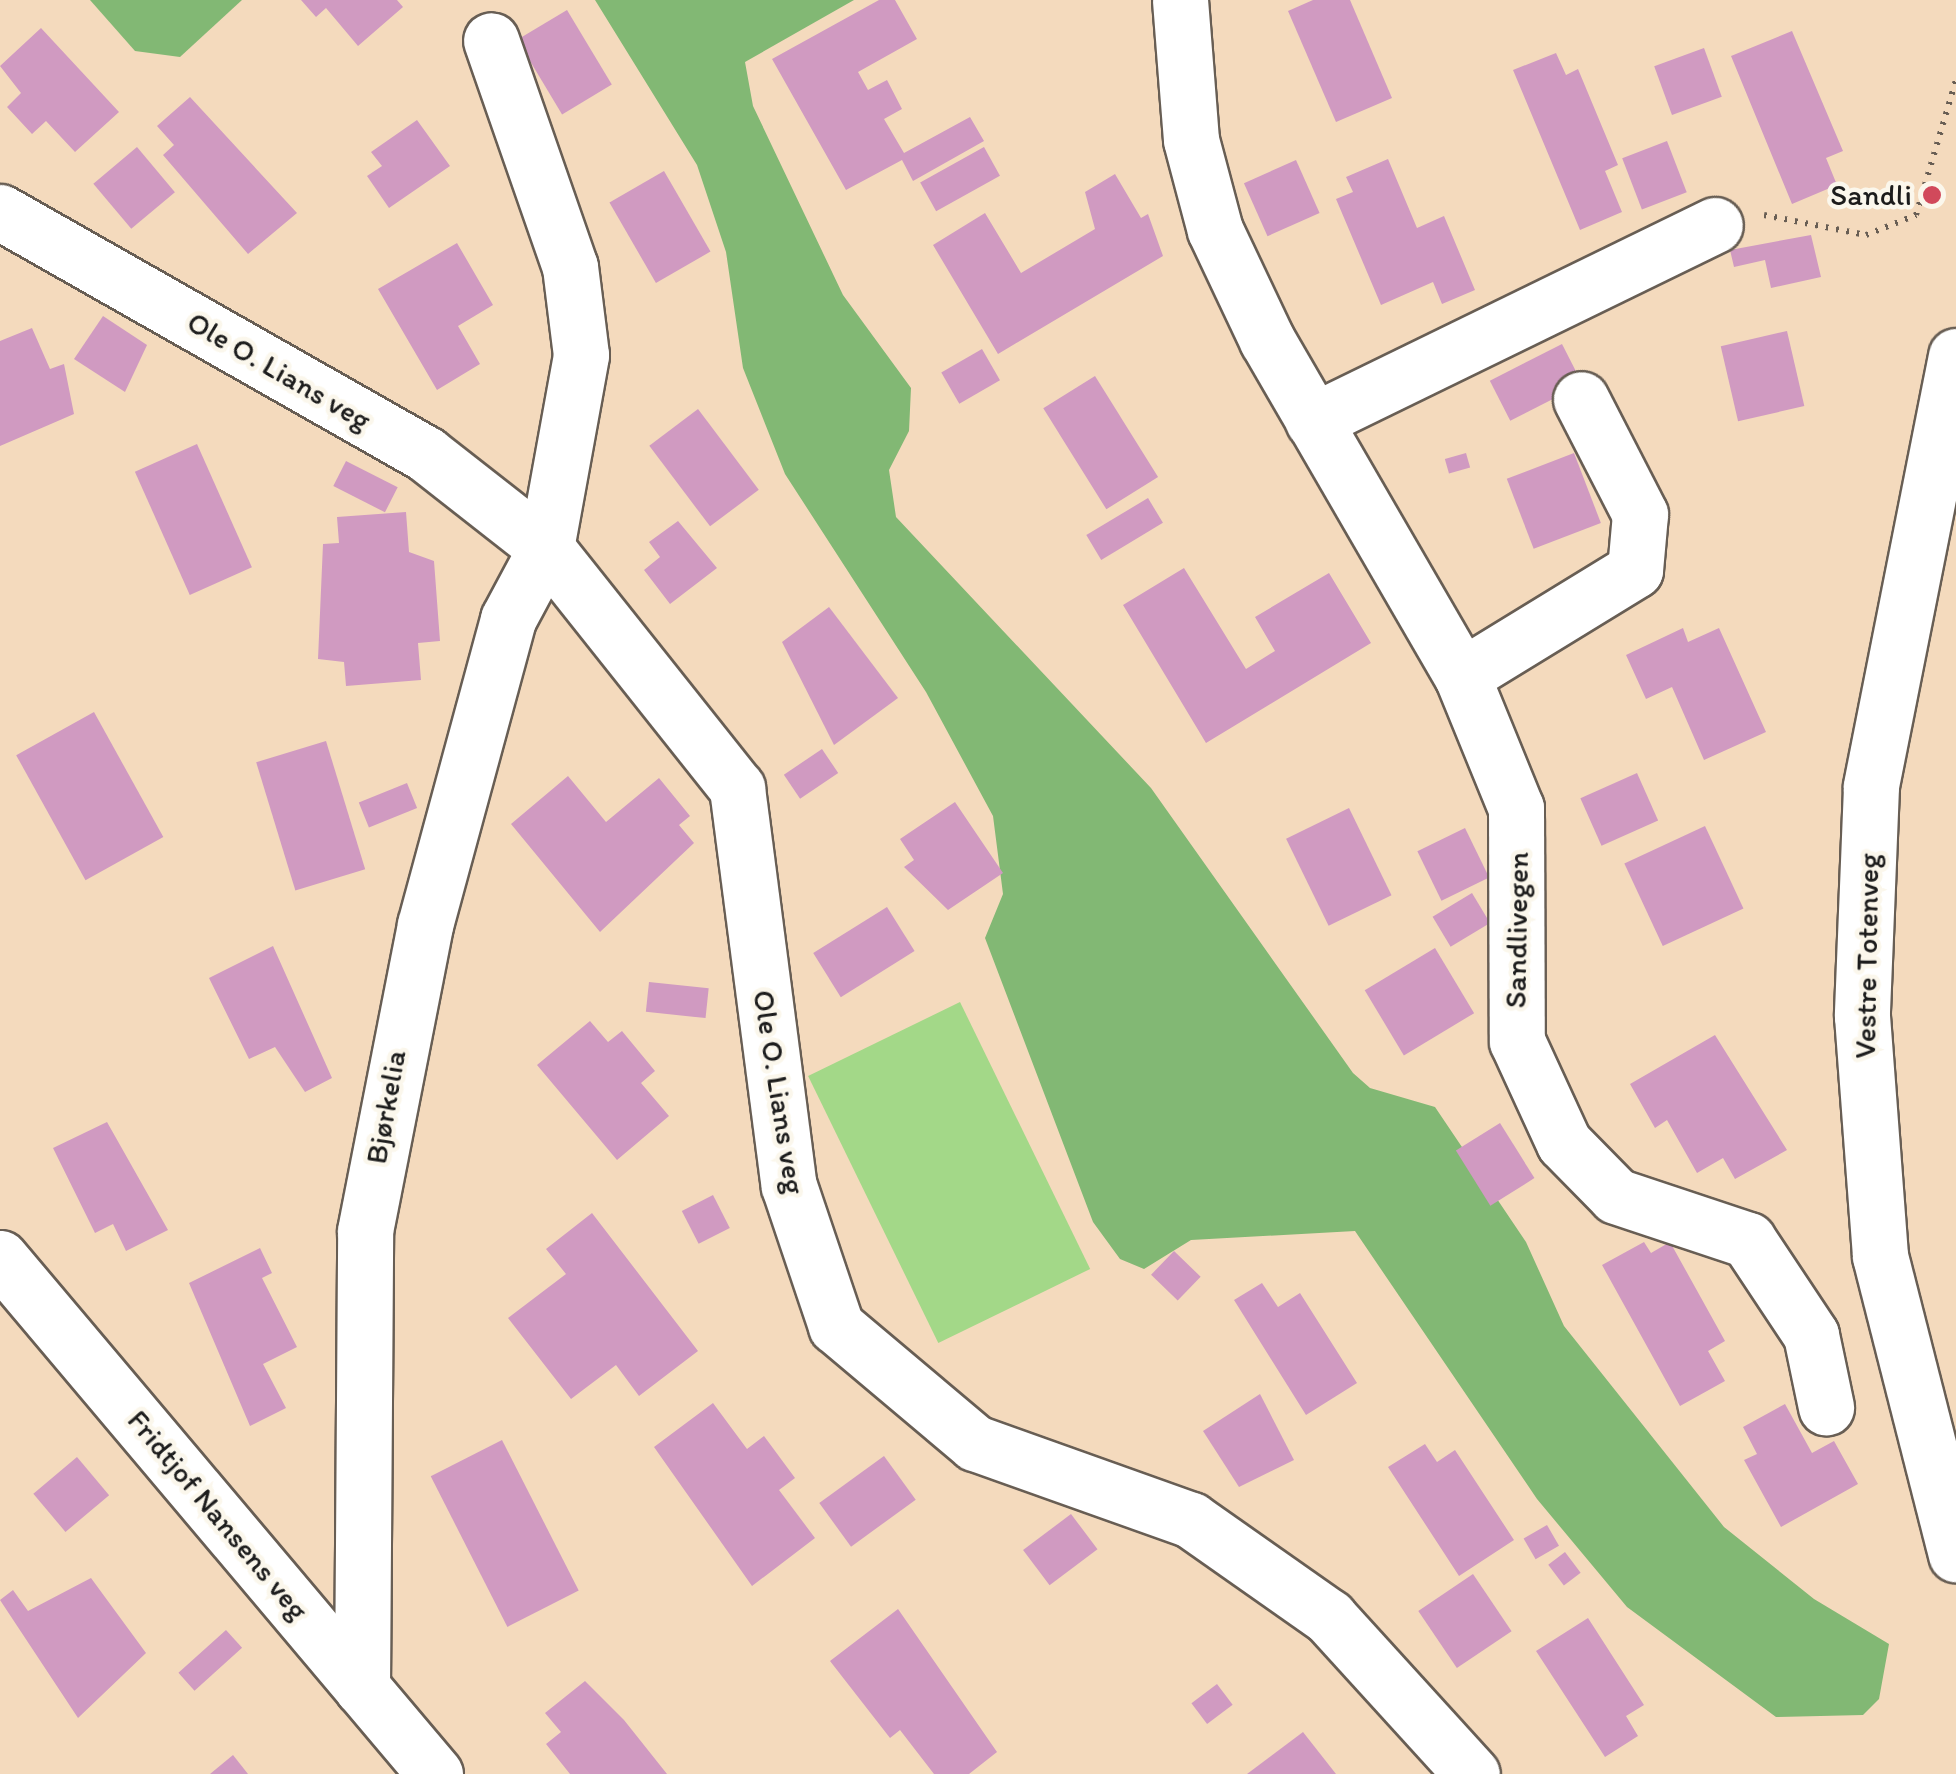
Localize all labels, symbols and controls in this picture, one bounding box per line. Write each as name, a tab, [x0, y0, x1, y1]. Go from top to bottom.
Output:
place label: Sandli	[1830, 177, 1912, 213]
marker: Sandli	[1921, 184, 1943, 206]
street label: Ole O. Lians veg	[181, 304, 377, 438]
street label: Sandlivegen	[1498, 851, 1536, 1009]
street label: Vestre Totenveg	[1847, 854, 1887, 1058]
street label: Ole O. Lians veg	[745, 988, 813, 1196]
street label: Bjørkelia	[358, 1047, 414, 1167]
street label: Fridtjof Nansens veg	[119, 1402, 317, 1628]

